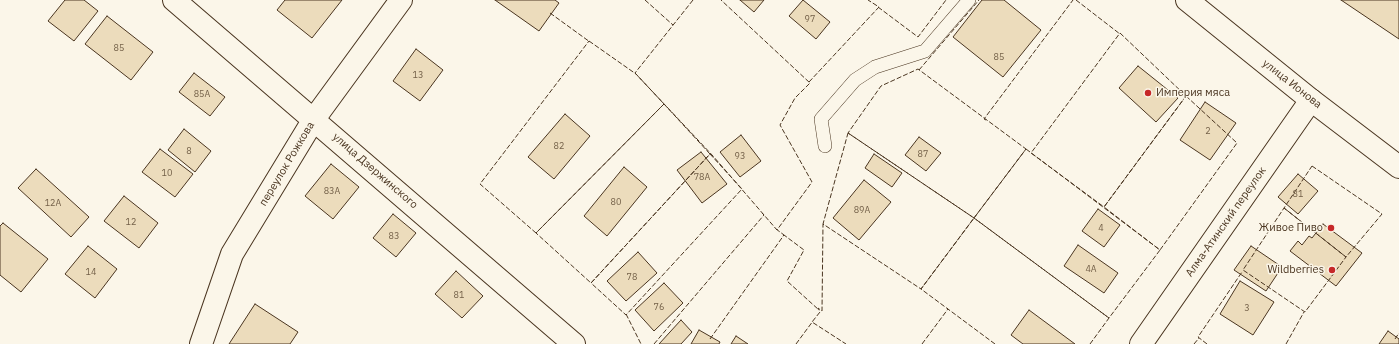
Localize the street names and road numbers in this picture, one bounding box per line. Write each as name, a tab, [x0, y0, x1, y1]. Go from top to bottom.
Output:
street label: улица Ионова	[1260, 57, 1324, 111]
street label: переулок Рожкова	[257, 119, 317, 209]
street label: улица Дзержинского	[330, 130, 420, 212]
street label: Алма-Атинский переулок	[1183, 164, 1269, 280]

